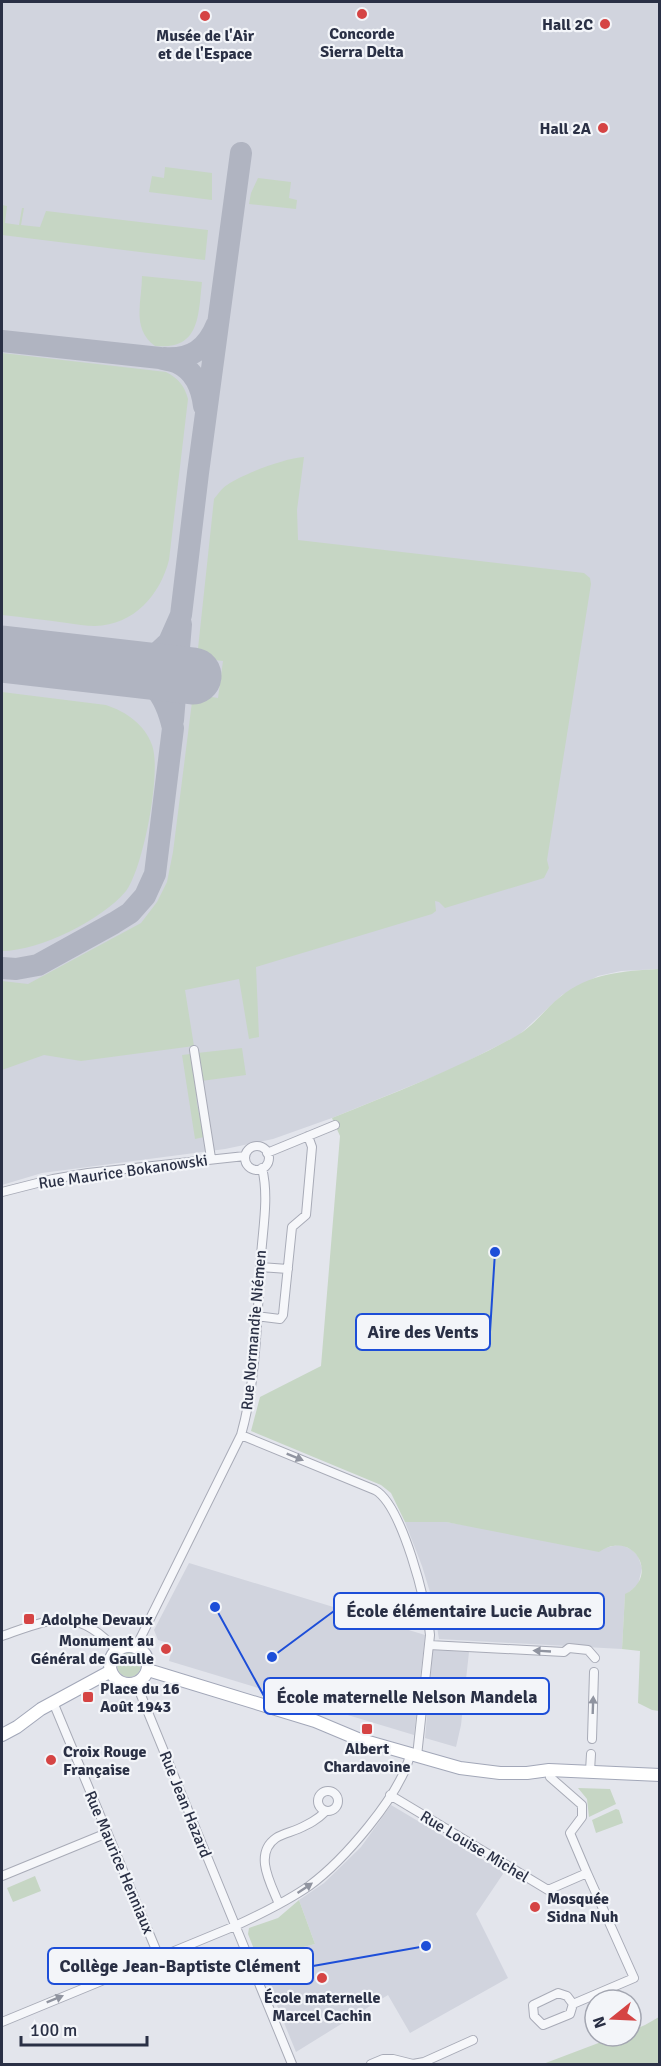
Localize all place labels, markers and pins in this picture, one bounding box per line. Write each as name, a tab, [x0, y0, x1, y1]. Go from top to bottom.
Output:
marker: Concorde Sierra Delta	[355, 7, 369, 21]
marker: Musée de l'Air et de l'Espace	[198, 9, 212, 23]
place label: Hall 2C	[542, 15, 593, 35]
marker: Hall 2C	[598, 17, 612, 31]
place label: Concorde Sierra Delta	[320, 24, 404, 62]
place label: Musée de l'Air et de l'Espace	[156, 26, 255, 64]
place label: Hall 2A	[540, 119, 592, 139]
marker: Hall 2A	[596, 121, 610, 135]
callout: Aire des Vents	[356, 1314, 490, 1350]
callout: École élémentaire Lucie Aubrac	[334, 1593, 604, 1629]
place label: Adolphe Devaux	[41, 1610, 153, 1630]
marker: Adolphe Devaux	[22, 1612, 36, 1626]
place label: Monument au Général de Gaulle	[31, 1631, 154, 1669]
marker: Monument au Général de Gaulle	[159, 1642, 173, 1656]
callout: École maternelle Nelson Mandela	[264, 1678, 549, 1714]
place label: Place du 16 Août 1943	[100, 1679, 180, 1717]
marker: Place du 16 Août 1943	[81, 1690, 95, 1704]
marker: Albert Chardavoine	[360, 1722, 374, 1736]
place label: Albert Chardavoine	[324, 1739, 410, 1777]
place label: Croix Rouge Française	[63, 1742, 147, 1780]
marker: Croix Rouge Française	[44, 1753, 58, 1767]
place label: Mosquée Sidna Nuh	[547, 1889, 619, 1927]
marker: Mosquée Sidna Nuh	[528, 1900, 542, 1914]
callout: Collège Jean-Baptiste Clément	[48, 1948, 313, 1984]
marker: École maternelle Marcel Cachin	[315, 1971, 329, 1985]
place label: École maternelle Marcel Cachin	[264, 1988, 380, 2026]

